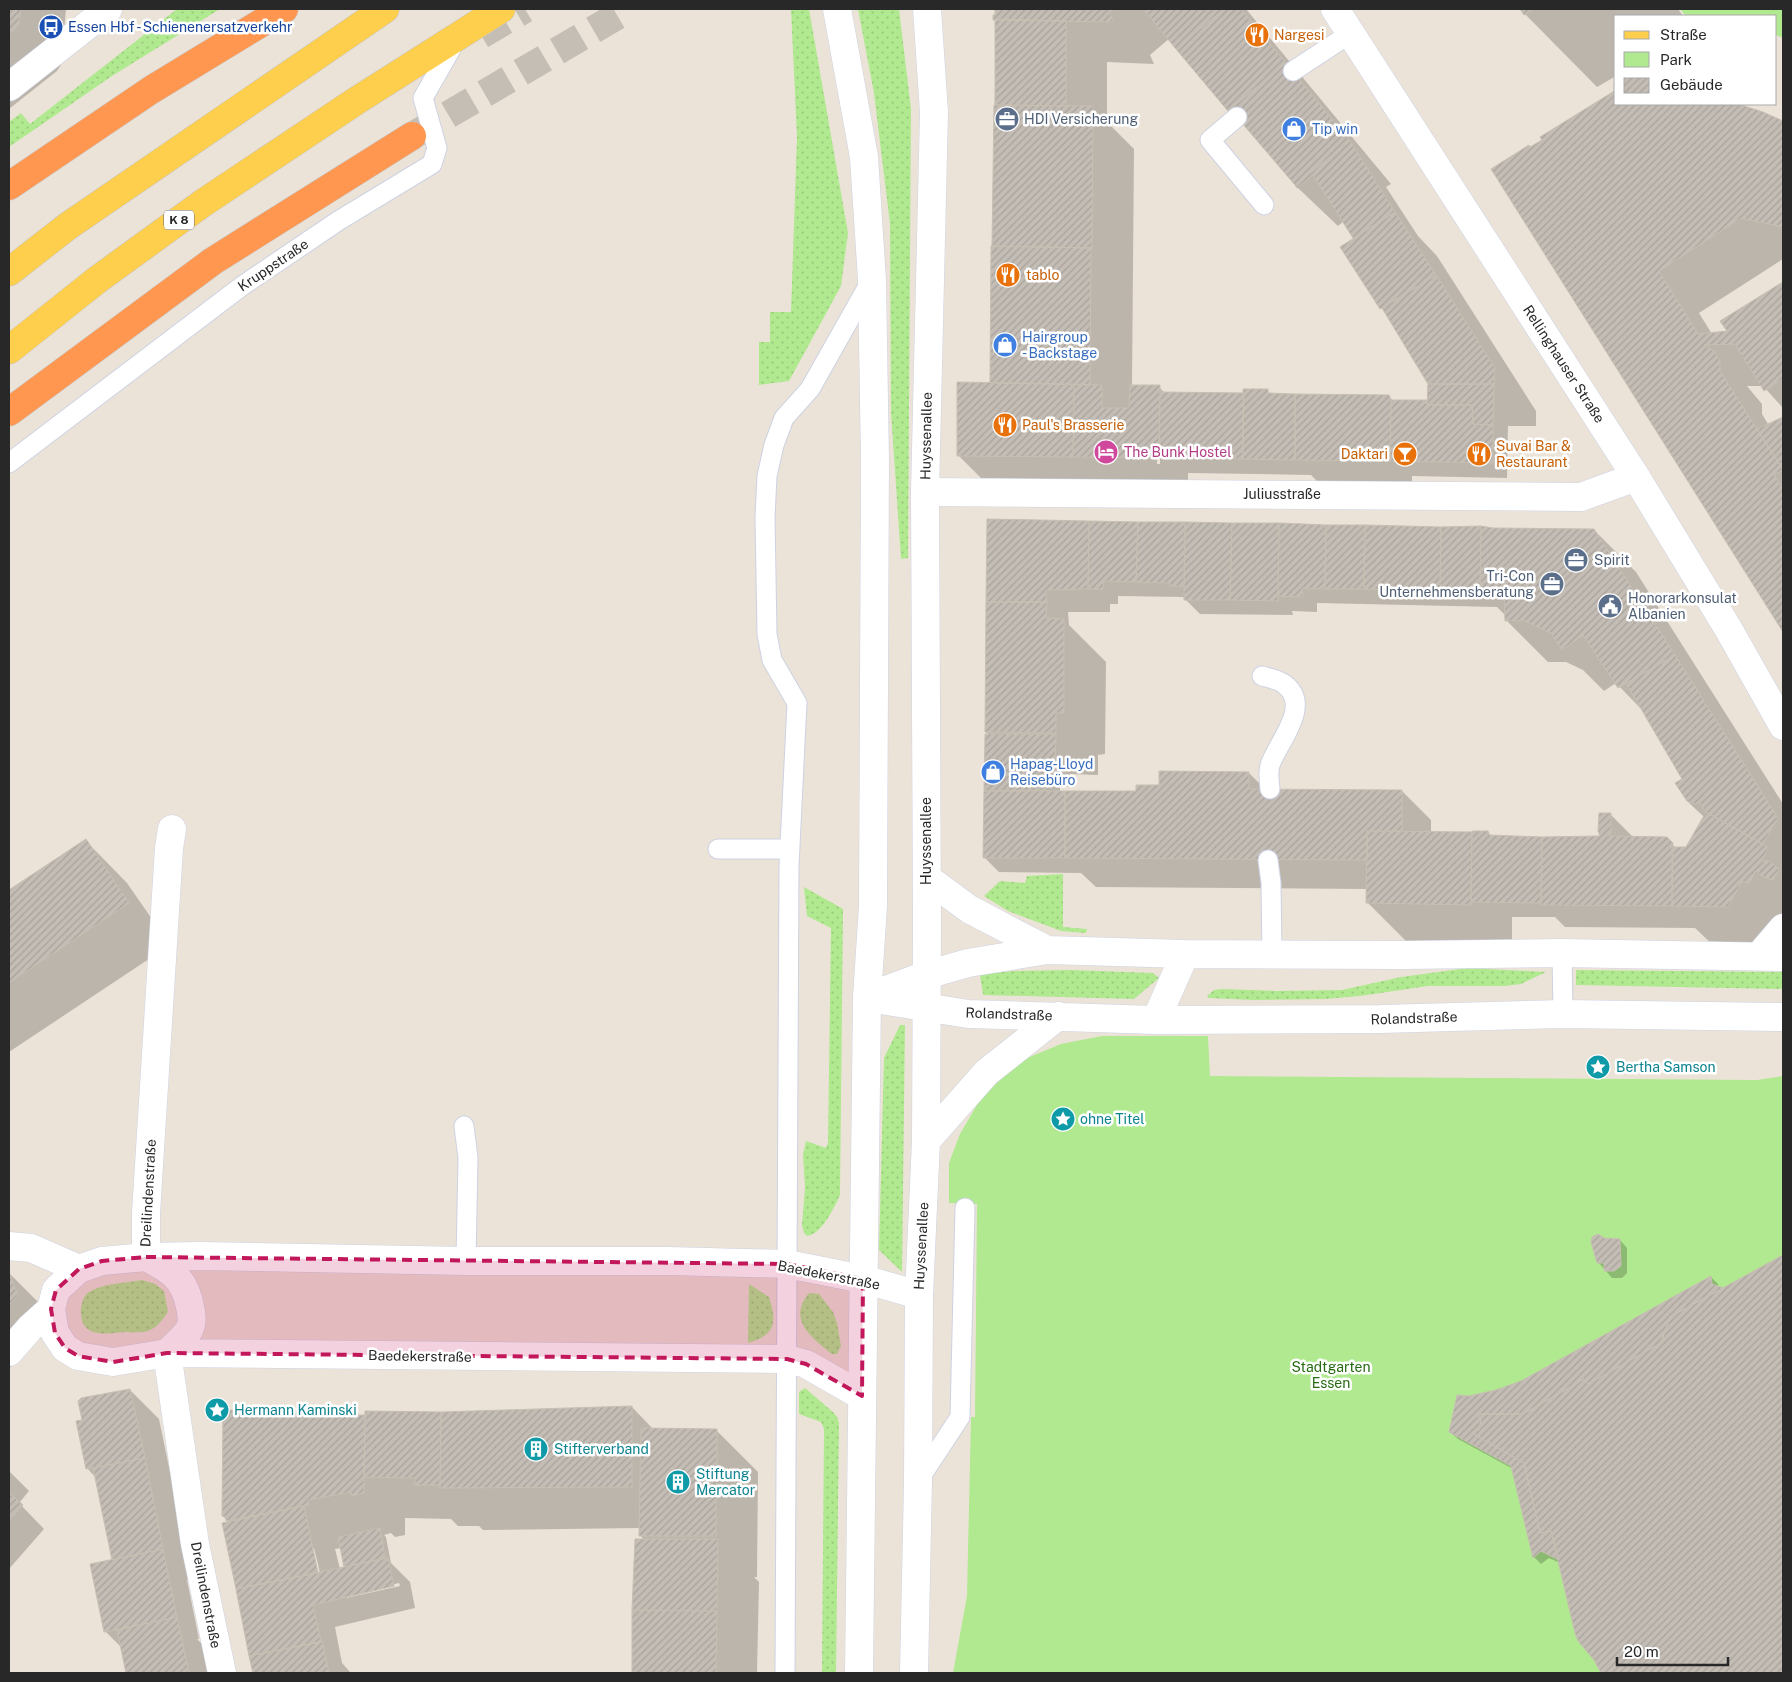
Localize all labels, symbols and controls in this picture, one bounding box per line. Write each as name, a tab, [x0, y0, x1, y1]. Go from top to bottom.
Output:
bus stop icon: Essen Hbf - Schienenersatzverkehr	[38, 14, 64, 40]
legend	[1614, 15, 1777, 105]
place label: Essen Hbf - Schienenersatzverkehr	[68, 19, 292, 35]
restaurant icon: Nargesi	[1244, 22, 1270, 48]
text: Straße	[1660, 26, 1707, 43]
place label: Nargesi	[1274, 27, 1324, 43]
text: Park	[1660, 51, 1692, 68]
text: Gebäude	[1660, 76, 1723, 93]
office icon: HDI Versicherung	[994, 106, 1020, 132]
place label: HDI Versicherung	[1024, 111, 1138, 127]
shop icon: Tip win	[1281, 116, 1307, 142]
place label: Tip win	[1312, 121, 1358, 137]
road number: K 8	[164, 210, 194, 230]
street label: Kruppstraße	[235, 236, 311, 294]
restaurant icon: tablo	[995, 262, 1021, 288]
place label: tablo	[1026, 267, 1059, 283]
street label: Rellinghauser Straße	[1520, 302, 1608, 426]
place label: Hairgroup - Backstage	[1022, 329, 1097, 361]
shop icon: Hairgroup - Backstage	[992, 332, 1018, 358]
street label: Huyssenallee	[917, 392, 935, 480]
restaurant icon: Paul's Brasserie	[992, 412, 1018, 438]
place label: Paul's Brasserie	[1022, 417, 1125, 433]
place label: Suvai Bar & Restaurant	[1496, 438, 1571, 470]
hotel icon: The Bunk Hostel	[1093, 439, 1119, 465]
bar icon: Daktari	[1392, 441, 1418, 467]
restaurant icon: Suvai Bar & Restaurant	[1466, 441, 1492, 467]
place label: The Bunk Hostel	[1124, 444, 1231, 460]
place label: Daktari	[1341, 446, 1388, 462]
street label: Juliusstraße	[1243, 486, 1321, 502]
office icon: Spirit	[1563, 547, 1589, 573]
place label: Spirit	[1594, 552, 1630, 568]
place label: Tri-Con Unternehmensberatung	[1379, 568, 1534, 600]
office icon: Tri-Con Unternehmensberatung	[1539, 571, 1565, 597]
place label: Honorarkonsulat Albanien	[1628, 590, 1737, 622]
public building icon: Honorarkonsulat Albanien	[1597, 593, 1623, 619]
place label: Hapag-Lloyd Reisebüro	[1010, 756, 1093, 788]
shop icon: Hapag-Lloyd Reisebüro	[980, 759, 1006, 785]
street label: Huyssenallee	[918, 797, 934, 885]
street label: Rolandstraße	[965, 1004, 1053, 1024]
street label: Rolandstraße	[1370, 1008, 1458, 1028]
place icon: Bertha Samson	[1585, 1054, 1611, 1080]
place label: Bertha Samson	[1616, 1059, 1715, 1075]
place icon: ohne Titel	[1050, 1106, 1076, 1132]
place label: ohne Titel	[1080, 1111, 1145, 1127]
street label: Dreilindenstraße	[137, 1139, 159, 1247]
street label: Huyssenallee	[911, 1202, 931, 1290]
street label: Baedekerstraße	[777, 1257, 882, 1293]
street label: Baedekerstraße	[368, 1347, 472, 1365]
park label: Stadtgarten Essen	[1292, 1359, 1371, 1391]
place icon: Hermann Kaminski	[204, 1397, 230, 1423]
place label: Hermann Kaminski	[234, 1402, 357, 1418]
building icon: Stifterverband	[523, 1436, 549, 1462]
place label: Stifterverband	[554, 1441, 649, 1457]
place label: Stiftung Mercator	[696, 1466, 755, 1498]
building icon: Stiftung Mercator	[665, 1469, 691, 1495]
street label: Dreilindenstraße	[188, 1540, 224, 1650]
scale bar	[1617, 1634, 1728, 1666]
text: 20 m	[1624, 1643, 1659, 1660]

